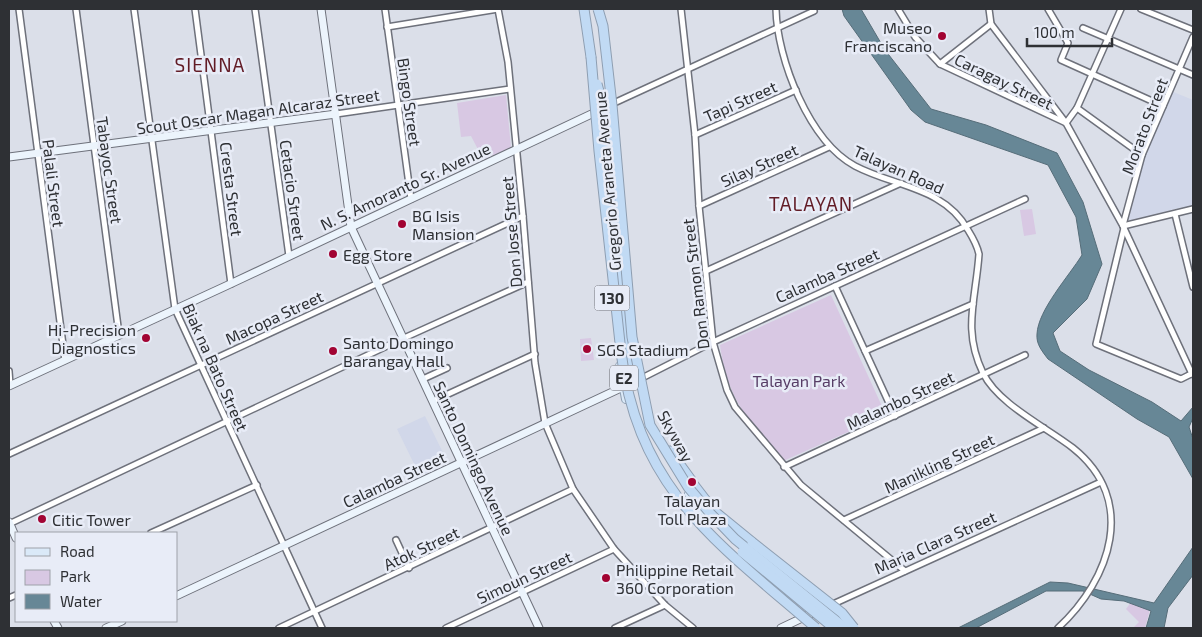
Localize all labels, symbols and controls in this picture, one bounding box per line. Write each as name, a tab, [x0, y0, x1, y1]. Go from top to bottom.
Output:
scale bar	[1027, 15, 1112, 47]
place label: Museo Franciscano	[844, 18, 932, 55]
text: 100 m	[1034, 23, 1075, 41]
marker: Museo Franciscano	[936, 30, 948, 42]
street label: Caragay Street	[952, 49, 1056, 113]
district label: SIENNA	[175, 53, 245, 76]
street label: Bingo Street	[394, 57, 426, 147]
street label: Morato Street	[1117, 75, 1171, 177]
street label: Tapi Street	[701, 76, 779, 126]
street label: Scout Oscar Magan Alcaraz Street	[135, 85, 381, 137]
street label: Gregorio Araneta Avenue	[590, 90, 624, 272]
street label: Tabayoc Street	[93, 115, 127, 225]
street label: Palali Street	[39, 138, 69, 228]
street label: Cetacio Street	[277, 138, 309, 242]
street label: N. S. Amoranto Sr. Avenue	[317, 138, 493, 234]
street label: Silay Street	[717, 140, 801, 190]
street label: Cresta Street	[217, 141, 247, 237]
street label: Talayan Road	[851, 141, 947, 197]
street label: Don Jose Street	[497, 176, 525, 288]
district label: TALAYAN	[769, 192, 853, 215]
place label: BG Isis Mansion	[412, 206, 475, 243]
street label: Don Ramon Street	[678, 217, 712, 351]
marker: BG Isis Mansion	[396, 218, 408, 230]
street label: Calamba Street	[772, 244, 882, 306]
place label: Egg Store	[343, 245, 412, 264]
marker: Egg Store	[327, 248, 339, 260]
street label: Macopa Street	[222, 286, 326, 348]
road number: 130	[594, 286, 630, 310]
street label: Biak na Bato Street	[179, 300, 253, 434]
place label: Hi-Precision Diagnostics	[48, 320, 136, 357]
marker: Hi-Precision Diagnostics	[140, 332, 152, 344]
place label: Santo Domingo Barangay Hall	[343, 333, 454, 370]
place label: SGS Stadium	[597, 340, 689, 359]
marker: SGS Stadium	[581, 343, 593, 355]
marker: Santo Domingo Barangay Hall	[327, 345, 339, 357]
road number: E2	[610, 366, 638, 390]
street label: Malambo Street	[843, 367, 957, 433]
park label: Talayan Park	[753, 371, 845, 390]
street label: Santo Domingo Avenue	[430, 378, 518, 538]
street label: Skyway	[654, 407, 698, 466]
street label: Manikling Street	[881, 429, 997, 497]
street label: Calamba Street	[340, 447, 448, 511]
marker: Talayan Toll Plaza	[686, 476, 698, 488]
place label: Talayan Toll Plaza	[657, 491, 727, 528]
street label: Maria Clara Street	[871, 507, 999, 577]
place label: Citic Tower	[52, 510, 131, 529]
marker: Citic Tower	[36, 513, 48, 525]
street label: Atok Street	[380, 522, 462, 574]
legend	[15, 532, 178, 622]
text: Road	[60, 542, 95, 560]
street label: Simoun Street	[474, 547, 574, 607]
place label: Philippine Retail 360 Corporation	[616, 560, 734, 597]
text: Park	[60, 567, 91, 585]
marker: Philippine Retail 360 Corporation	[600, 572, 612, 584]
text: Water	[60, 592, 102, 610]

